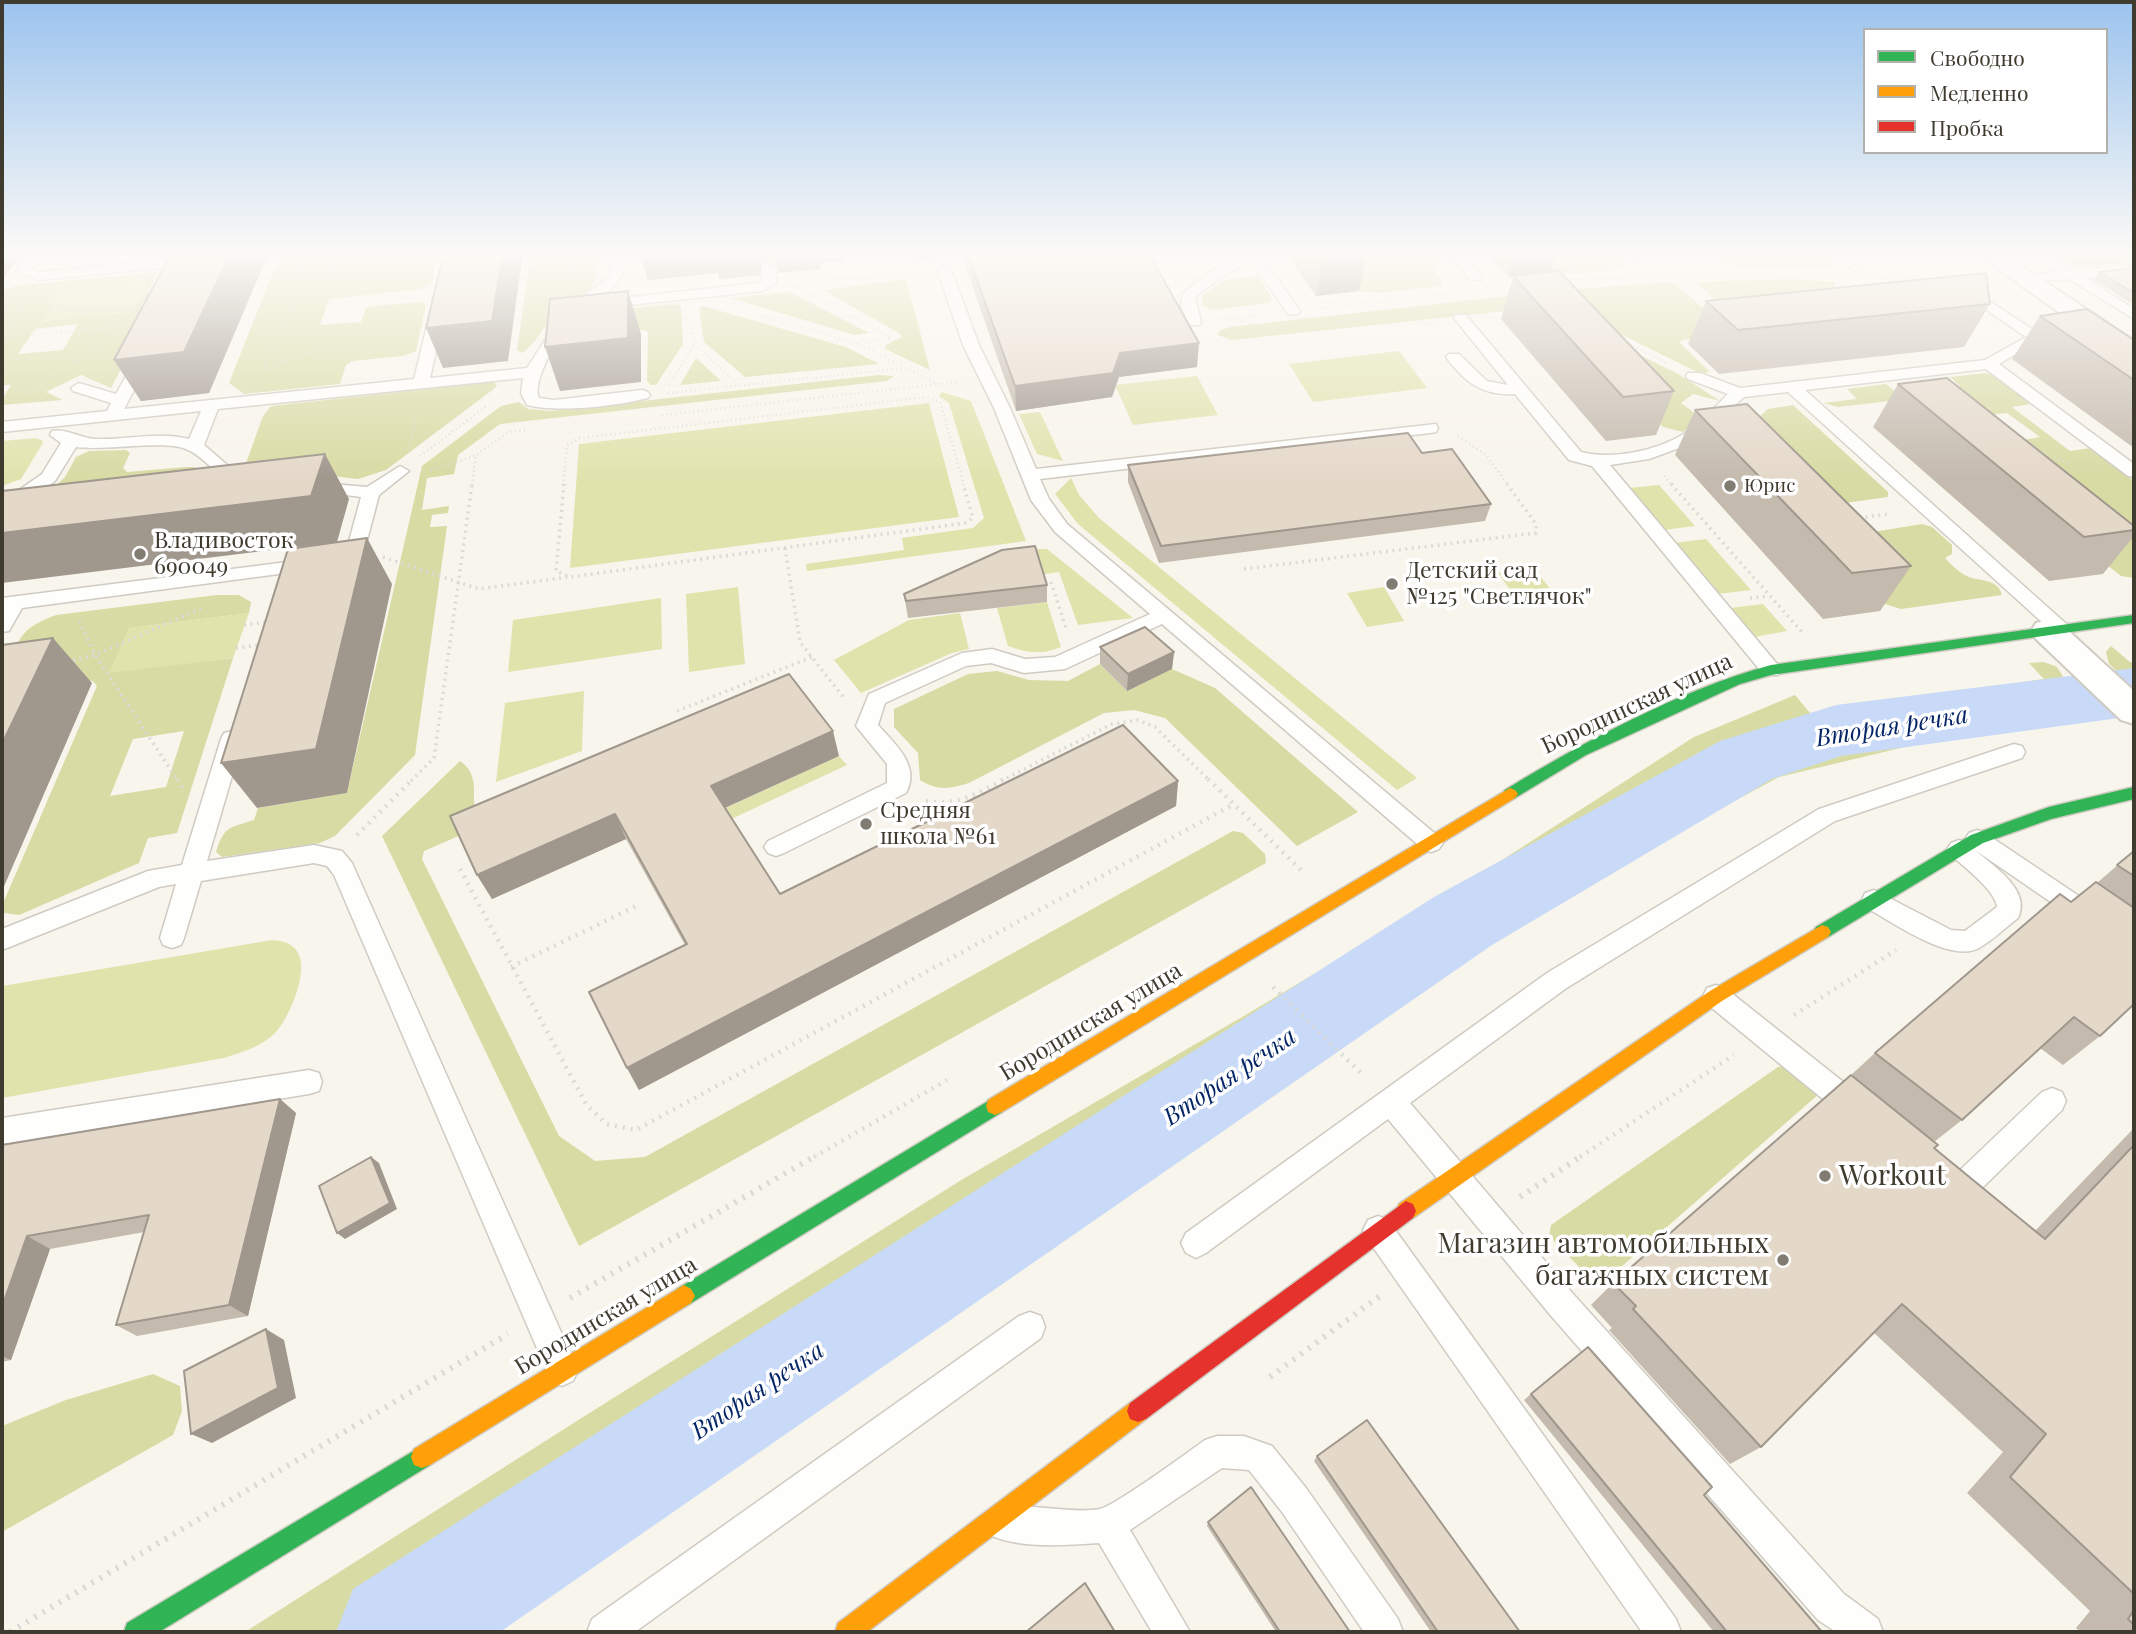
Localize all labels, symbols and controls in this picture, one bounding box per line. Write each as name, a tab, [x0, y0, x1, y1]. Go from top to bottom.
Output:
legend	[1863, 28, 2108, 154]
text: Свободно	[1930, 43, 2025, 71]
text: Медленно	[1930, 78, 2028, 106]
text: Пробка	[1930, 113, 2004, 141]
place label: Юрис	[1744, 475, 1795, 497]
marker: Юрис	[1722, 478, 1738, 494]
place label: Владивосток 690049	[154, 527, 294, 581]
marker: Владивосток 690049	[132, 546, 148, 562]
place label: Детский сад №125 "Светлячок"	[1406, 557, 1592, 611]
marker: Детский сад №125 "Светлячок"	[1384, 576, 1400, 592]
street label: Бородинская улица	[1537, 648, 1737, 760]
water label: Вторая речка	[1814, 701, 1970, 753]
place label: Средняя школа №61	[880, 797, 996, 851]
marker: Средняя школа №61	[858, 816, 874, 832]
street label: Бородинская улица	[995, 957, 1187, 1087]
water label: Вторая речка	[1158, 1022, 1302, 1132]
place label: Workout	[1839, 1159, 1946, 1193]
marker: Workout	[1817, 1168, 1833, 1184]
place label: Магазин автомобильных багажных систем	[1437, 1227, 1769, 1293]
street label: Бородинская улица	[510, 1251, 702, 1381]
marker: Магазин автомобильных багажных систем	[1775, 1252, 1791, 1268]
water label: Вторая речка	[686, 1336, 830, 1446]

